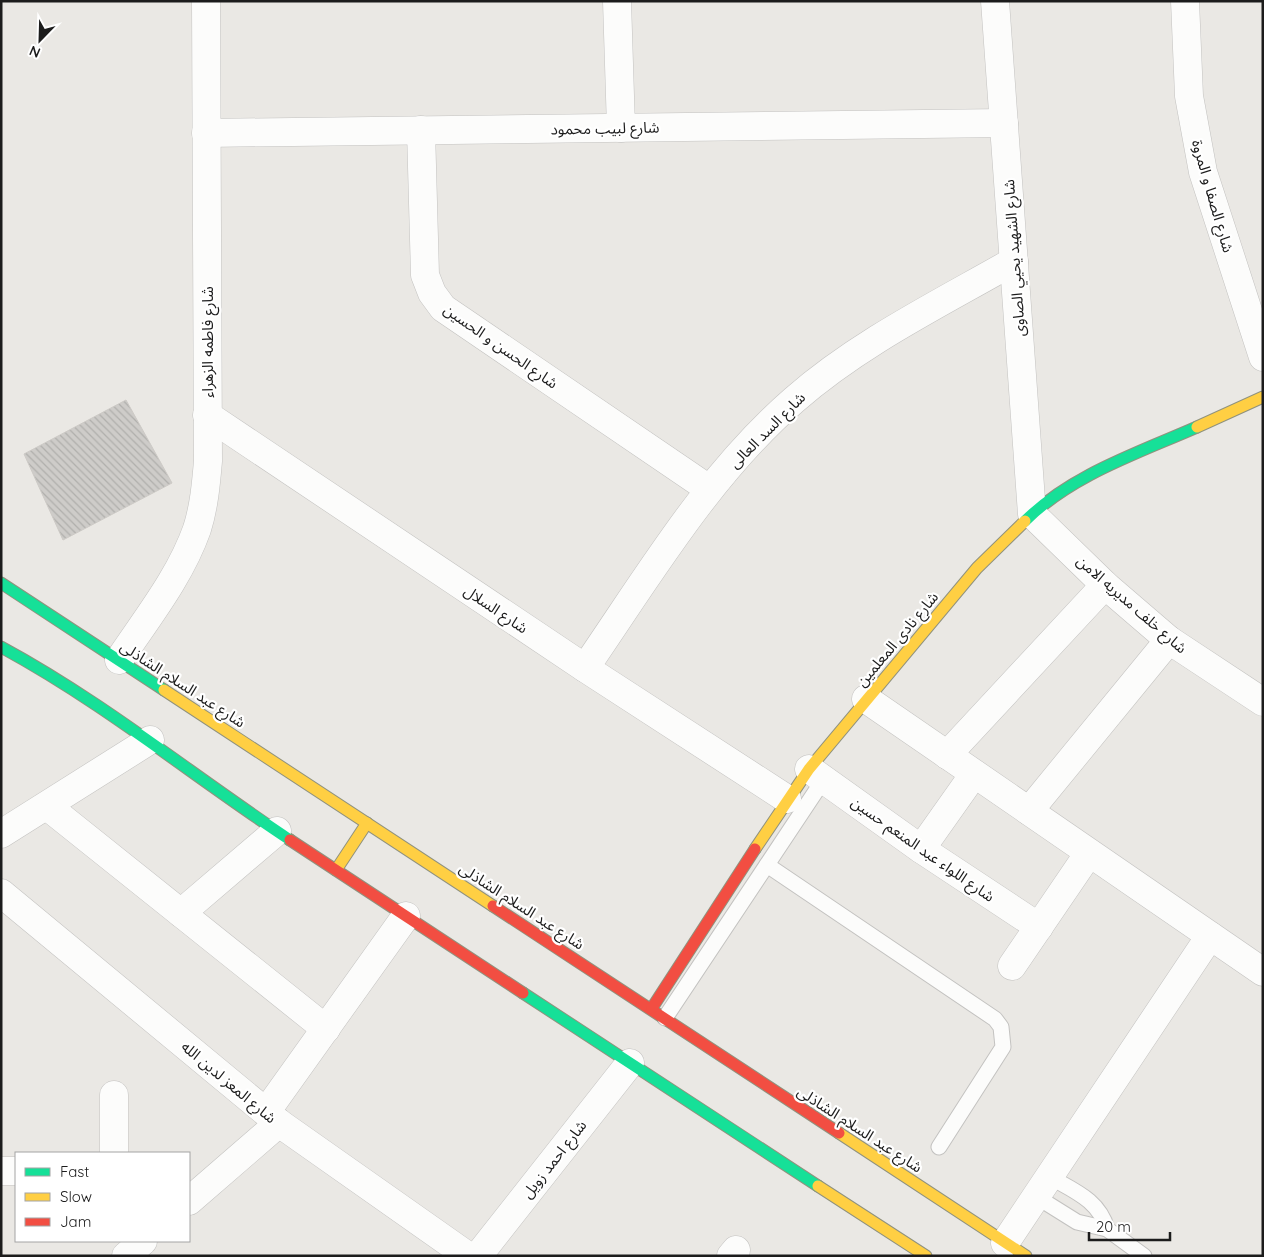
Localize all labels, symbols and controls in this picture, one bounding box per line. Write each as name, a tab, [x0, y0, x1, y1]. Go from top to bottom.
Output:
north arrow	[15, 15, 65, 65]
text: N	[27, 42, 43, 62]
street label: شارع لبيب محمود	[550, 118, 660, 141]
street label: شارع الصفا و المروة	[1185, 137, 1238, 256]
street label: شارع الشهيد يحيي الصاوى	[999, 178, 1032, 337]
street label: شارع فاطمه الزهراء	[198, 286, 220, 398]
street label: شارع الحسن و الحسين	[438, 299, 562, 395]
street label: شارع السد العالى	[725, 388, 811, 474]
street label: شارع خلف مديريه الامن	[1071, 551, 1191, 660]
street label: شارع السلال	[459, 581, 532, 640]
street label: شارع نادى المعلمين	[852, 587, 945, 692]
street label: شارع عبد السلام الشاذلى	[115, 636, 249, 734]
street label: شارع اللواء عبد المنعم حسين	[846, 792, 999, 908]
street label: شارع عبد السلام الشاذلى	[454, 858, 588, 956]
street label: شارع المعز لدين الله	[176, 1037, 280, 1130]
street label: شارع عبد السلام الشاذلى	[792, 1081, 926, 1179]
street label: شارع احمد زويل	[518, 1116, 593, 1204]
legend	[15, 1152, 190, 1242]
text: Fast	[60, 1162, 89, 1181]
text: Slow	[60, 1187, 92, 1206]
scale bar	[1089, 1210, 1170, 1242]
text: Jam	[60, 1212, 91, 1231]
text: 20 m	[1096, 1217, 1131, 1236]

